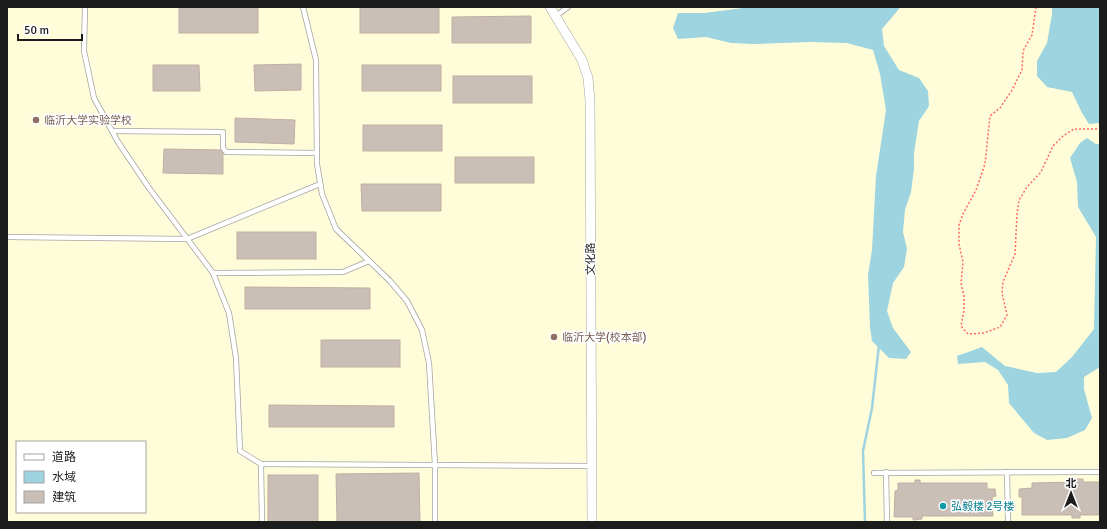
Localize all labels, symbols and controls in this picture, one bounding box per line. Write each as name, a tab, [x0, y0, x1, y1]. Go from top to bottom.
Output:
scale bar	[18, 16, 82, 42]
text: 50 m	[24, 23, 49, 38]
place label: 临沂大学实验学校	[44, 114, 132, 127]
marker: 临沂大学实验学校	[31, 115, 41, 125]
street label: 文化路	[584, 243, 597, 276]
place label: 临沂大学(校本部)	[562, 331, 646, 344]
marker: 临沂大学(校本部)	[549, 332, 559, 342]
legend	[16, 441, 146, 513]
text: 道路	[52, 450, 76, 465]
text: 水域	[52, 470, 76, 485]
north arrow	[1051, 473, 1091, 513]
text: 北	[1066, 477, 1077, 490]
text: 建筑	[52, 490, 76, 505]
place label: 弘毅楼 2号楼	[951, 500, 1014, 513]
marker: 弘毅楼 2号楼	[938, 501, 948, 511]

